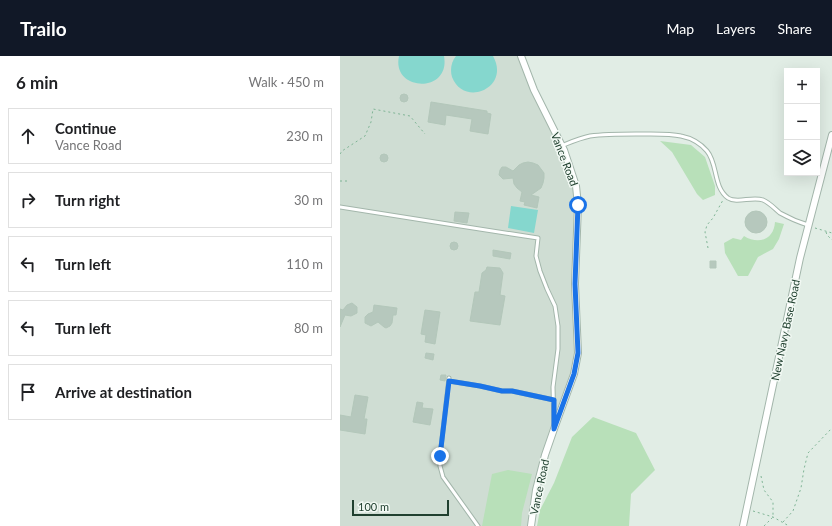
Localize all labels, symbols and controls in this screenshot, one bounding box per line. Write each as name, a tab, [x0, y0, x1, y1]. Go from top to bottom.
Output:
text: Trailo	[20, 17, 67, 40]
text: Map	[666, 20, 694, 37]
text: Layers	[716, 20, 756, 37]
text: Share	[778, 20, 812, 37]
map controls	[784, 68, 820, 176]
button: +	[784, 68, 820, 104]
text: 6 min	[16, 72, 58, 93]
text: Walk · 450 m	[248, 74, 324, 90]
button: −	[784, 104, 820, 140]
text: Continue	[55, 119, 116, 137]
icon: ahead	[17, 125, 39, 147]
text: 230 m	[286, 128, 323, 144]
street label: Vance Road	[549, 130, 581, 188]
text: Vance Road	[55, 137, 122, 153]
button: layers	[784, 140, 820, 176]
icon: right	[17, 189, 39, 211]
text: Turn right	[55, 191, 120, 209]
text: 30 m	[294, 192, 323, 208]
route start	[569, 196, 587, 214]
icon: left	[17, 253, 39, 275]
text: Turn left	[55, 255, 111, 273]
text: 110 m	[286, 256, 323, 272]
street label: New Navy Base Road	[768, 278, 802, 382]
icon: left	[17, 317, 39, 339]
text: Turn left	[55, 319, 111, 337]
text: 80 m	[294, 320, 323, 336]
icon: arrive	[17, 381, 39, 403]
text: Arrive at destination	[55, 383, 192, 401]
route end	[431, 447, 449, 465]
street label: Vance Road	[527, 458, 551, 516]
scale bar	[352, 498, 449, 517]
text: 100 m	[358, 500, 389, 513]

